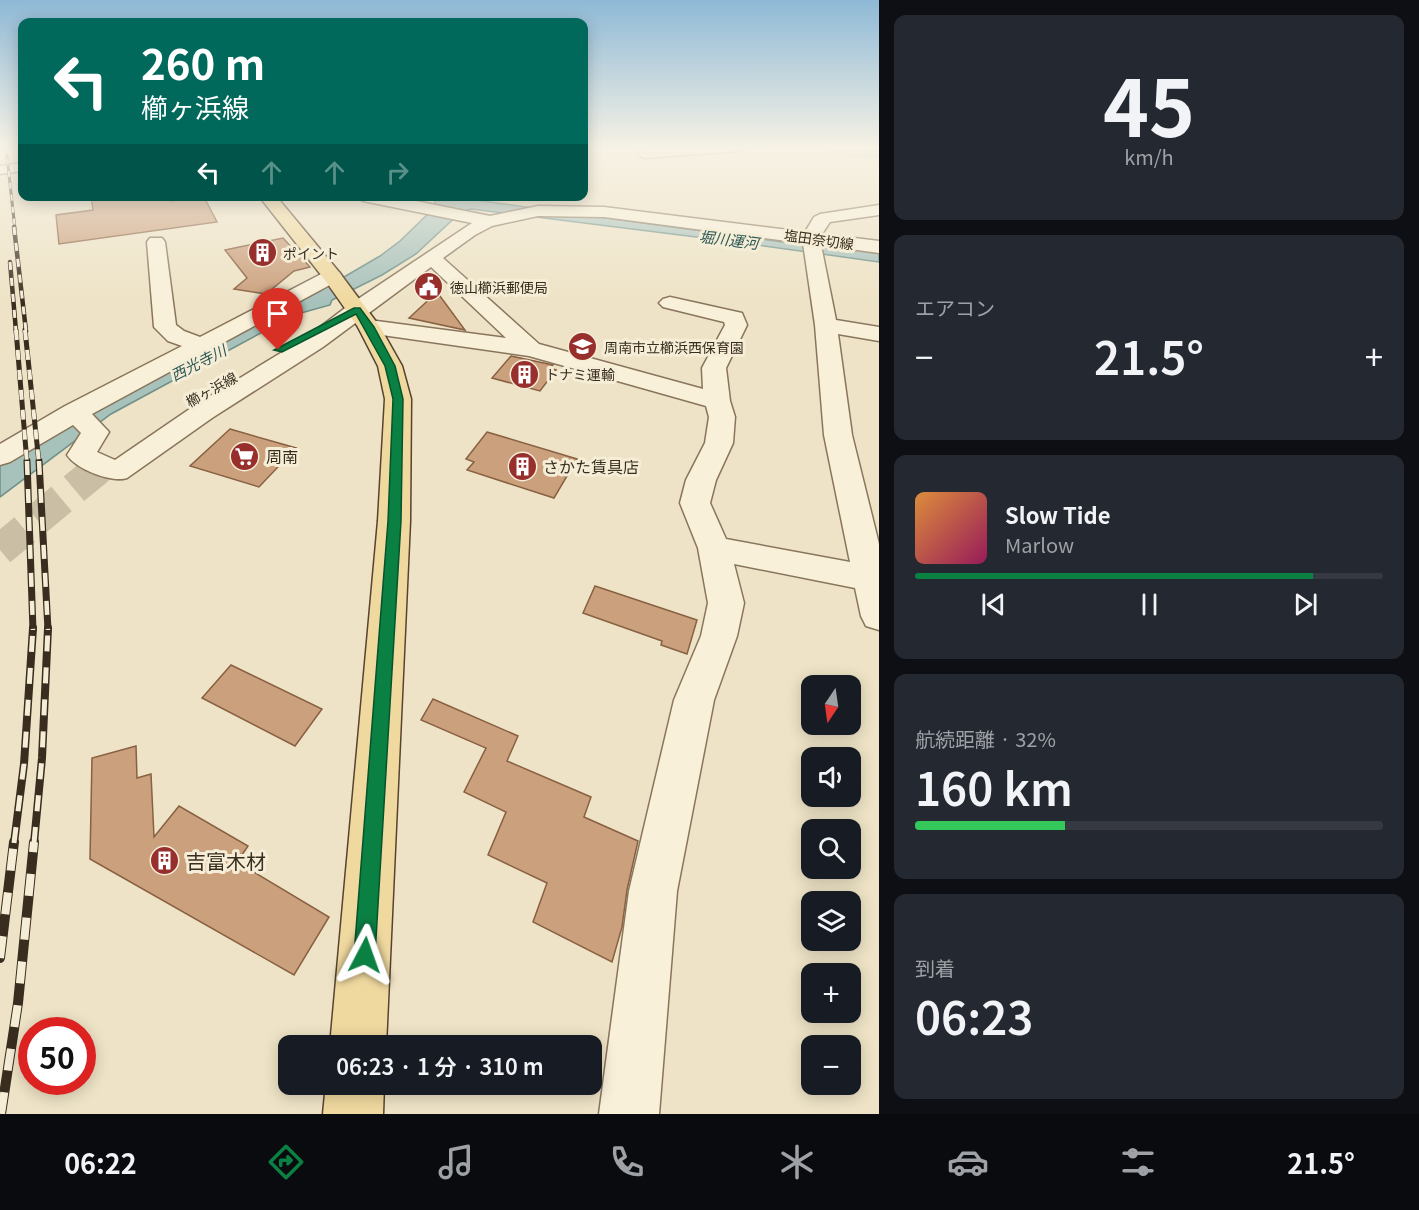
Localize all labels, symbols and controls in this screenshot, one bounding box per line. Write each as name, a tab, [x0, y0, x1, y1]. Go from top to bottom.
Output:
text: 260 m	[141, 31, 265, 92]
icon: left	[42, 42, 120, 120]
text: 45	[1103, 47, 1195, 159]
text: 櫛ヶ浜線	[141, 87, 249, 126]
text: km/h	[1124, 142, 1174, 171]
icon: left	[192, 156, 225, 189]
icon: ahead	[255, 156, 288, 189]
icon: ahead	[318, 156, 351, 189]
icon: right	[381, 156, 414, 189]
street label: 塩田奈切線	[783, 224, 855, 254]
water label: 堀川運河	[698, 225, 763, 253]
building icon: ポイント	[246, 237, 278, 269]
place label: ポイント	[283, 243, 339, 263]
public building icon: 徳山櫛浜郵便局	[413, 271, 445, 303]
place label: 徳山櫛浜郵便局	[450, 277, 548, 297]
pin	[252, 288, 303, 350]
text: エアコン	[915, 293, 995, 322]
icon: arrive	[261, 297, 294, 330]
text: 21.5°	[1094, 323, 1204, 388]
school or university icon: 周南市立櫛浜西保育園	[567, 331, 599, 363]
text: −	[915, 332, 933, 380]
text: +	[1365, 332, 1383, 380]
place label: 周南市立櫛浜西保育園	[604, 337, 744, 357]
water label: 西光寺川	[166, 338, 231, 385]
building icon: トナミ運輸	[508, 358, 540, 390]
place label: トナミ運輸	[545, 364, 615, 384]
street label: 櫛ヶ浜線	[182, 367, 240, 411]
supermarket icon: 周南	[229, 440, 261, 472]
place label: 周南	[266, 444, 298, 468]
building icon: さかた賃具店	[506, 450, 538, 482]
place label: さかた賃具店	[543, 454, 639, 478]
text: Slow Tide	[1005, 498, 1111, 530]
text: Marlow	[1005, 530, 1074, 559]
icon: previous	[977, 588, 1010, 621]
icon: pause	[1133, 588, 1166, 621]
icon: next	[1289, 588, 1322, 621]
north arrow	[801, 675, 861, 735]
map controls	[801, 675, 861, 1095]
text: 航続距離 · 32%	[915, 724, 1056, 753]
button: sound	[801, 747, 861, 807]
text: 160 km	[915, 754, 1073, 819]
button: search	[801, 819, 861, 879]
building icon: 吉富木材	[149, 844, 181, 876]
place label: 吉富木材	[186, 846, 266, 875]
button: layers	[801, 891, 861, 951]
position arrow	[333, 923, 397, 987]
text: 到着	[915, 953, 955, 982]
button: +	[801, 963, 861, 1023]
text: 06:23	[915, 983, 1033, 1048]
speed limit sign: 50	[18, 1017, 96, 1095]
button: −	[801, 1035, 861, 1095]
text: 06:23 · 1 分 · 310 m	[336, 1049, 544, 1081]
icon: directions	[265, 1141, 307, 1183]
icon: music	[435, 1141, 477, 1183]
icon: phone	[606, 1141, 648, 1183]
icon: climate	[776, 1141, 818, 1183]
icon: car	[947, 1141, 989, 1183]
icon: filters	[1117, 1141, 1159, 1183]
text: 06:22	[64, 1143, 137, 1182]
text: 21.5°	[1287, 1143, 1355, 1182]

